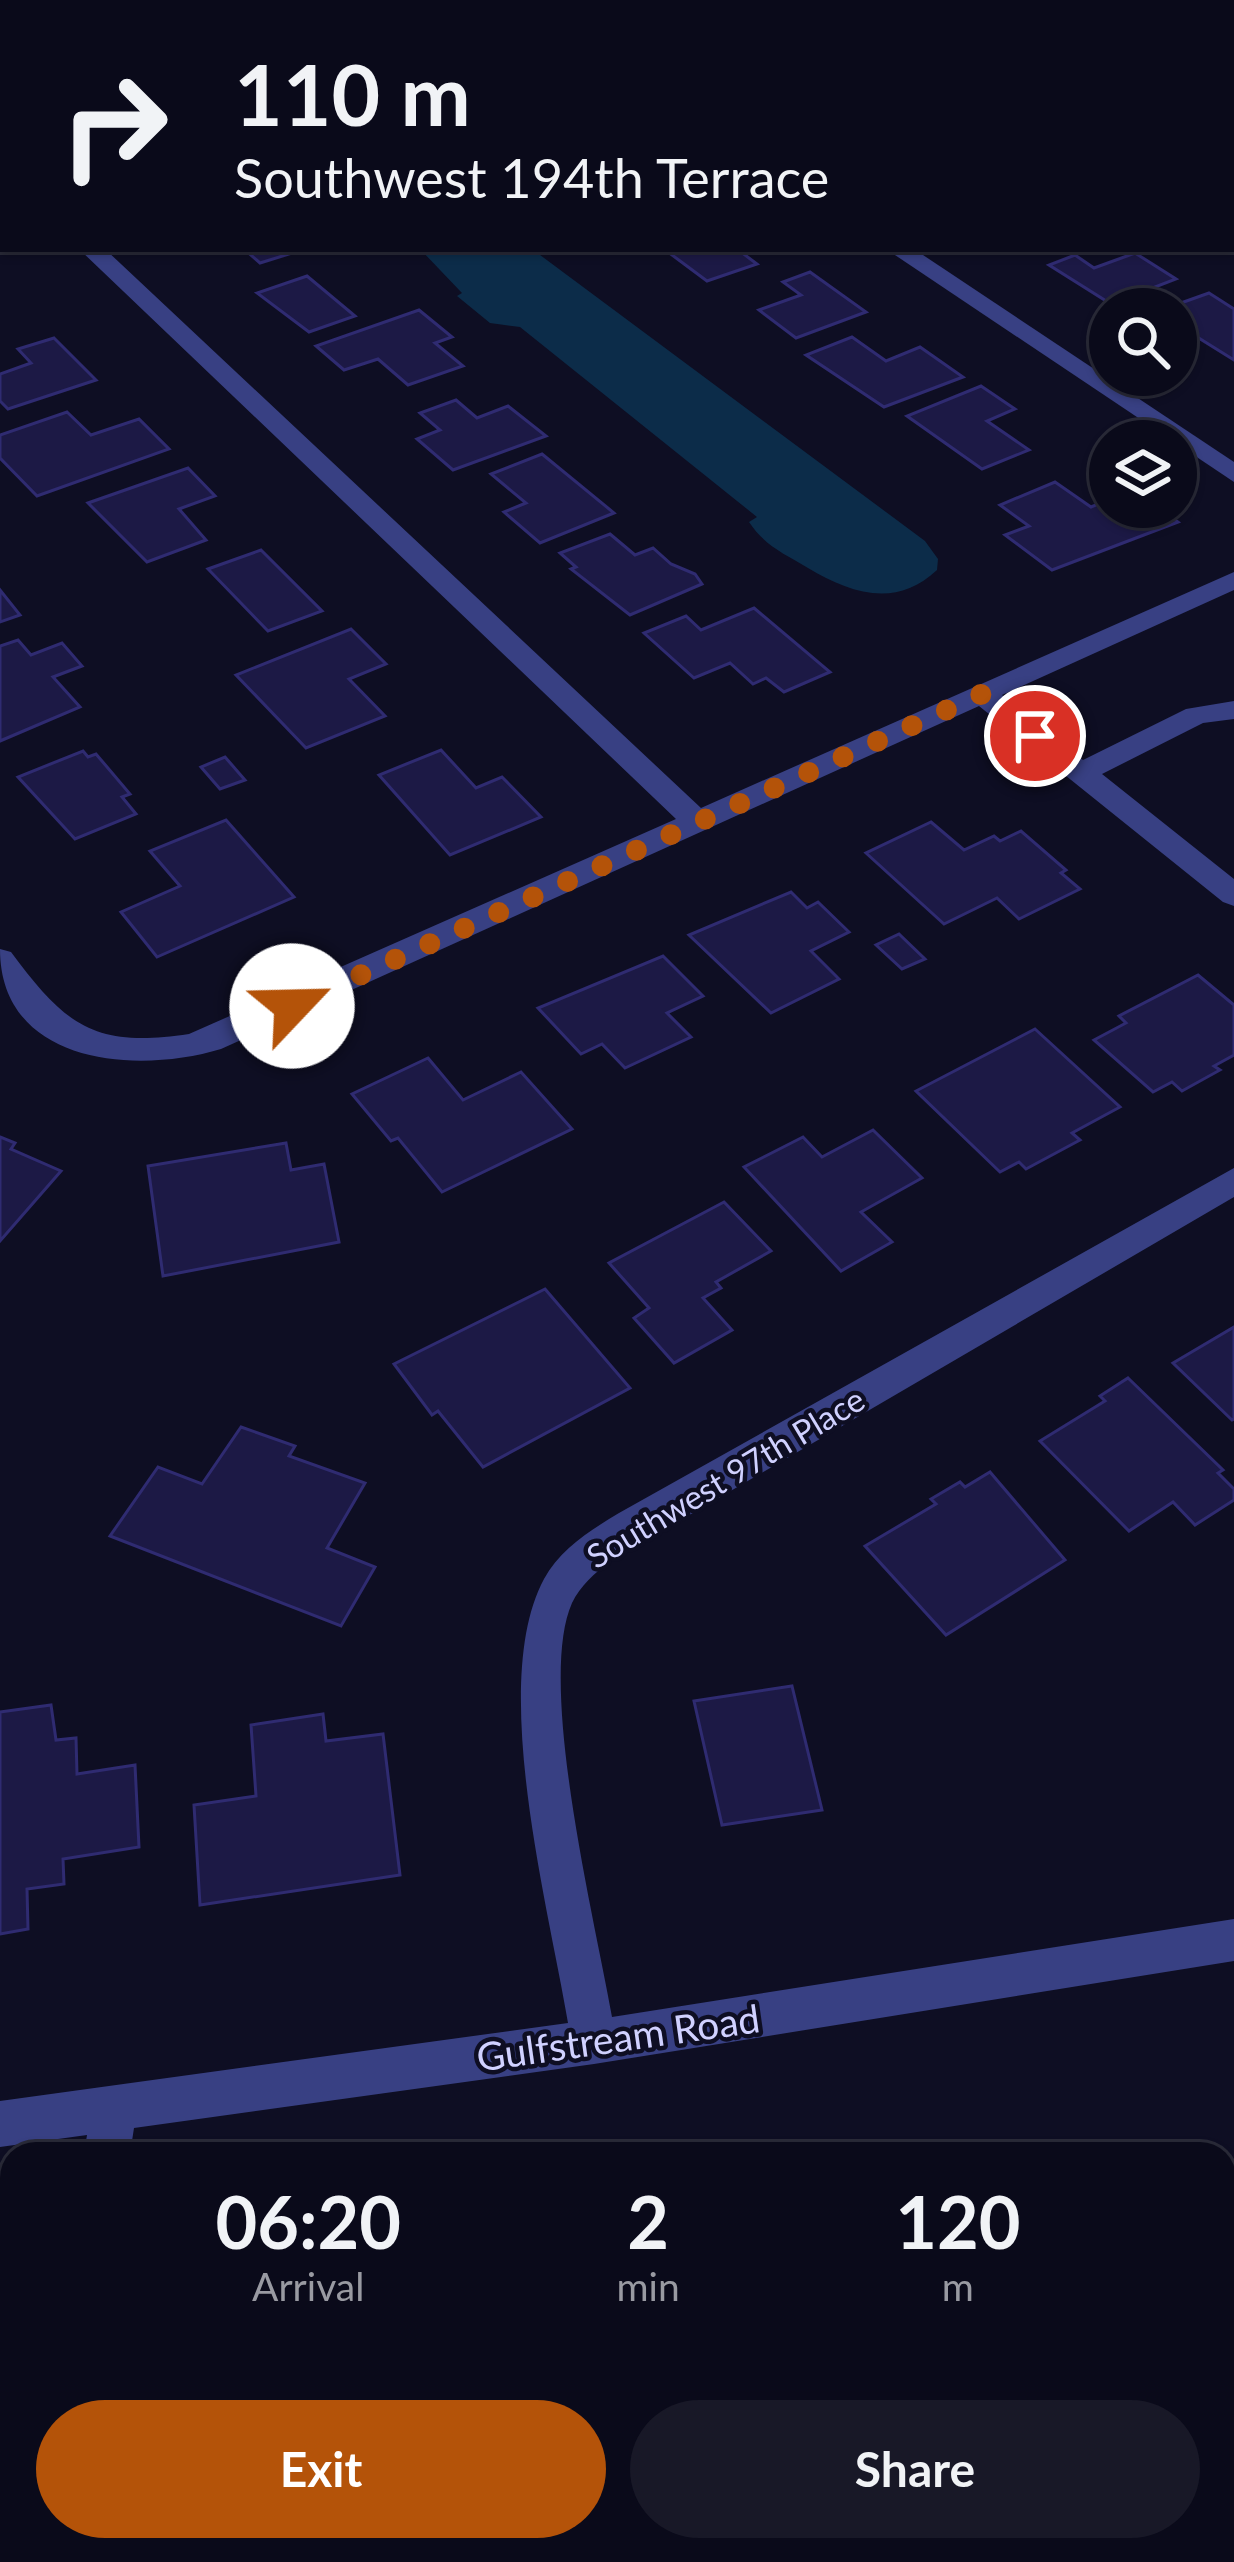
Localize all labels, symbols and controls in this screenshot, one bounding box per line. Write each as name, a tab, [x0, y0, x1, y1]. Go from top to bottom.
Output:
text: 110 m	[234, 43, 471, 144]
icon: right	[36, 48, 192, 204]
text: Southwest 194th Terrace	[234, 145, 829, 210]
map controls	[1089, 288, 1197, 528]
button: search	[1089, 288, 1197, 396]
button: layers	[1089, 420, 1197, 528]
pin	[984, 685, 1086, 787]
icon: arrive	[1002, 703, 1068, 769]
position arrow	[229, 943, 355, 1069]
street label: Southwest 97th Place	[579, 1378, 871, 1576]
street label: Gulfstream Road	[473, 1994, 763, 2080]
text: 06:20	[215, 2178, 401, 2264]
text: 2	[627, 2178, 669, 2264]
text: 120	[895, 2178, 1020, 2264]
text: Arrival	[252, 2263, 364, 2309]
text: min	[617, 2263, 680, 2309]
text: m	[942, 2263, 974, 2309]
button: Exit	[36, 2400, 606, 2538]
button: Share	[630, 2400, 1200, 2538]

